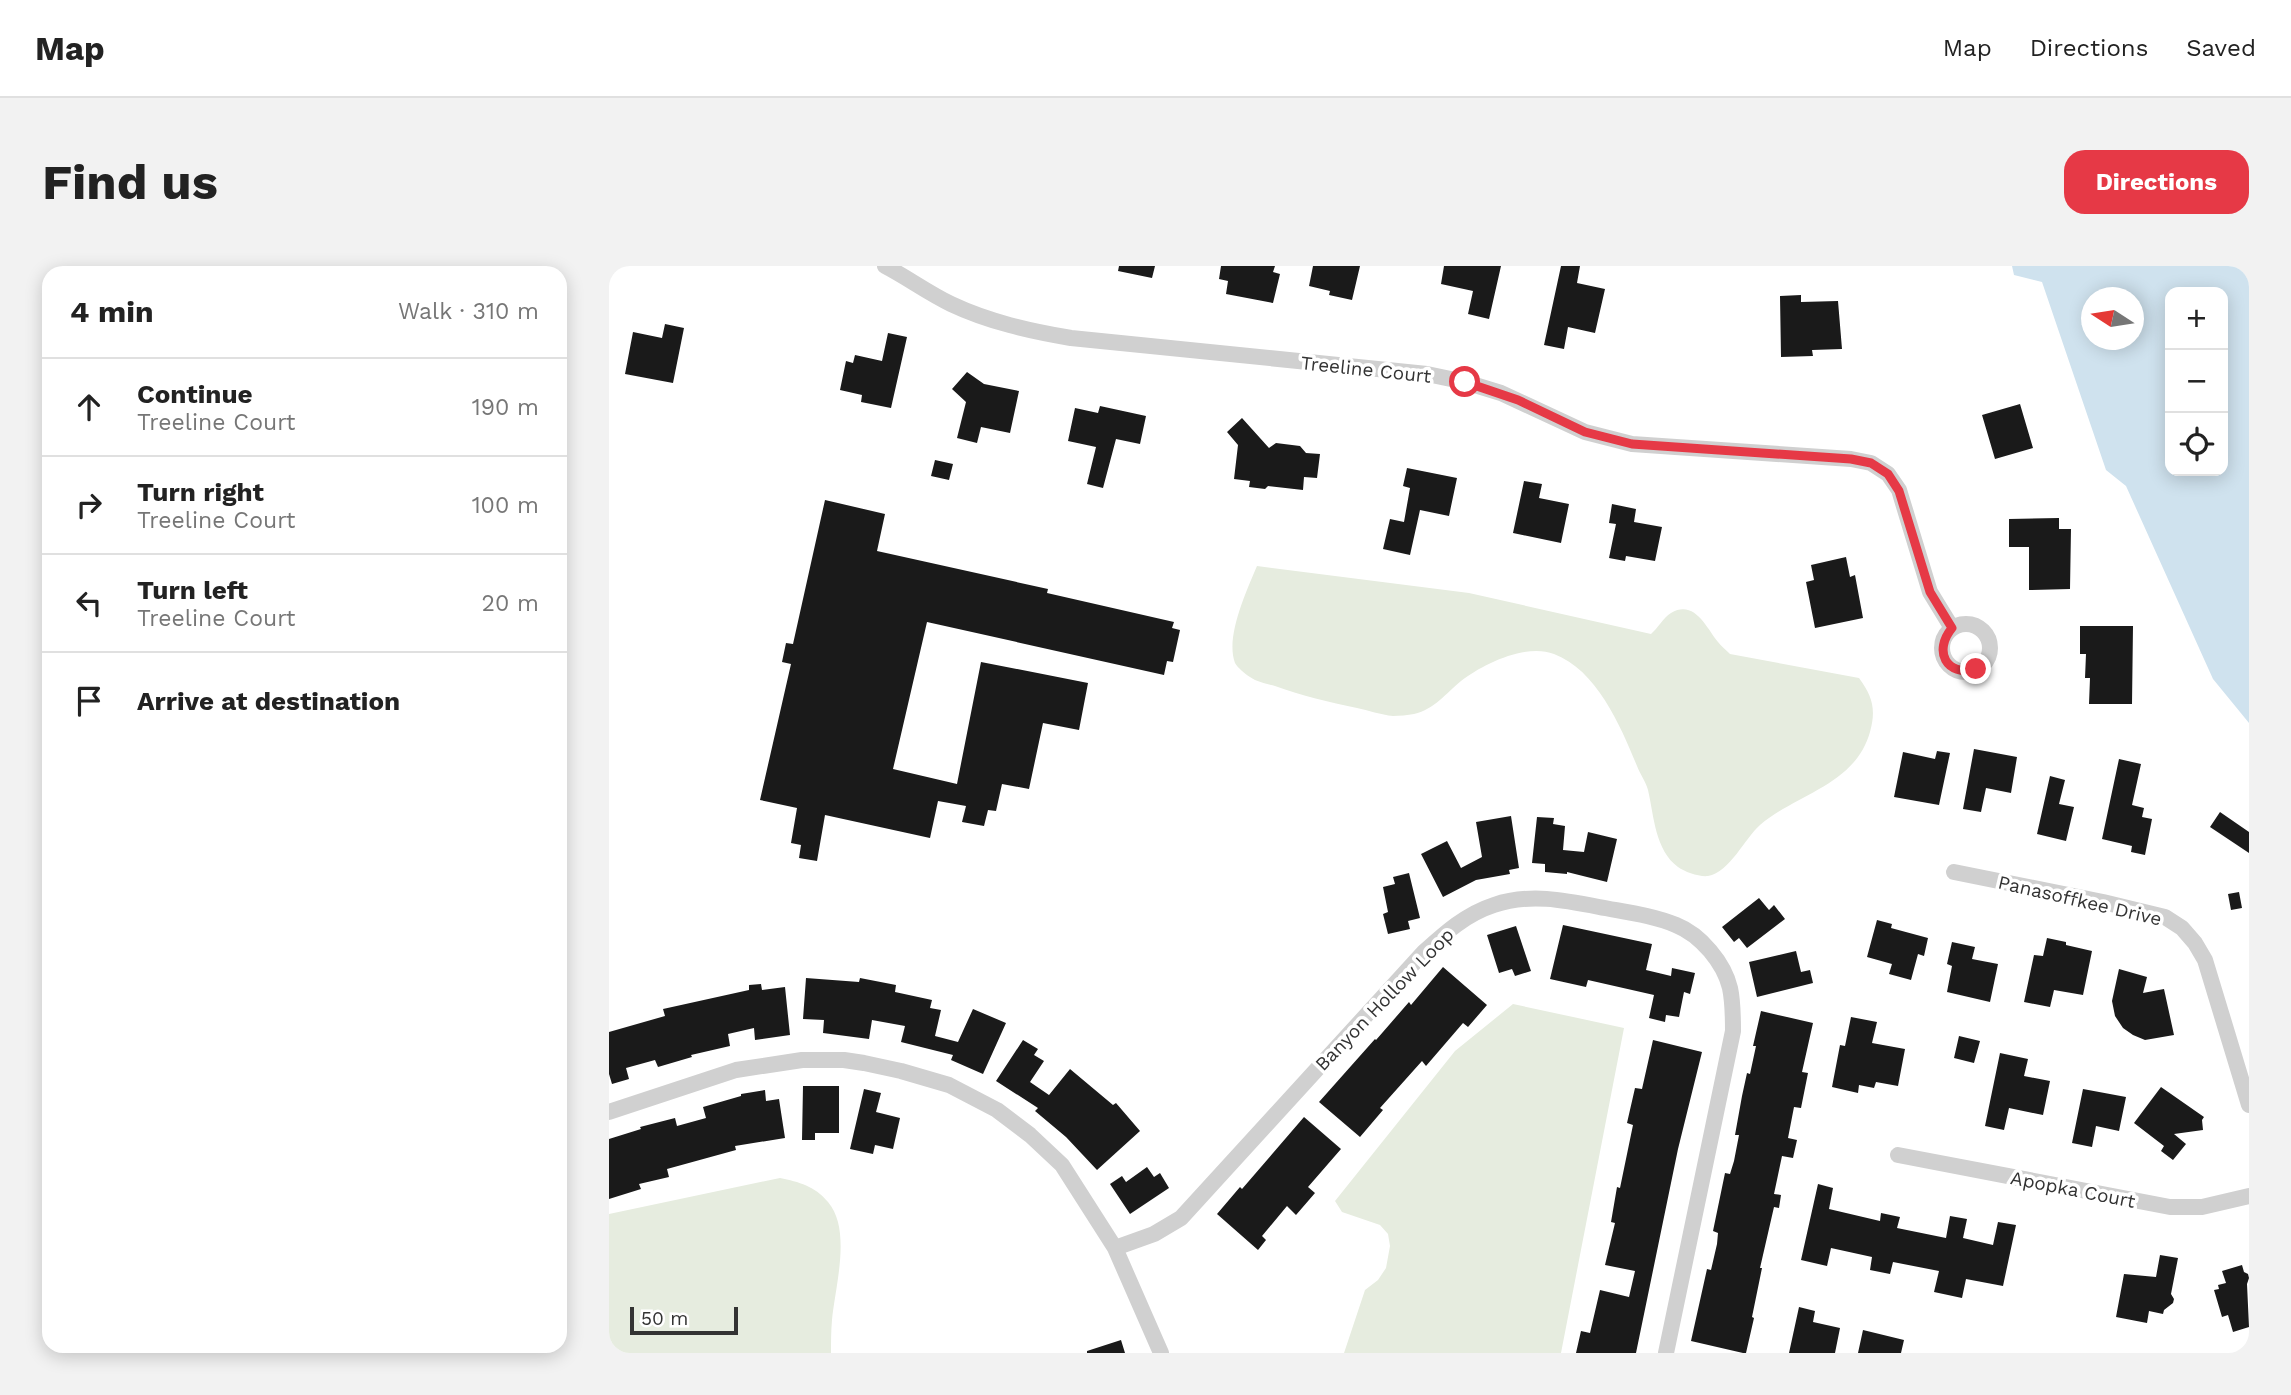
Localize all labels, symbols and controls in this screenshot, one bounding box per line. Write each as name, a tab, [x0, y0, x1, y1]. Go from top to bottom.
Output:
text: Map	[35, 29, 105, 68]
text: Map	[1943, 34, 1992, 62]
text: Directions	[2030, 34, 2148, 62]
text: Saved	[2186, 34, 2256, 62]
button: Directions	[2064, 150, 2249, 214]
text: Find us	[42, 153, 218, 211]
north arrow	[2081, 287, 2144, 350]
map controls	[2165, 287, 2228, 476]
button: +	[2165, 287, 2228, 350]
text: 4 min	[70, 294, 154, 329]
text: Walk · 310 m	[398, 298, 539, 325]
button: −	[2165, 350, 2228, 413]
street label: Treeline Court	[1300, 351, 1432, 388]
route start	[1449, 366, 1480, 397]
text: Continue	[137, 379, 253, 409]
icon: ahead	[70, 388, 108, 426]
text: 190 m	[472, 394, 539, 421]
text: Treeline Court	[137, 409, 295, 436]
button: locate	[2165, 413, 2228, 476]
text: Turn right	[137, 477, 264, 507]
icon: right	[70, 486, 108, 524]
text: 100 m	[472, 492, 539, 519]
text: Treeline Court	[137, 507, 295, 534]
text: Turn left	[137, 575, 248, 605]
icon: left	[70, 584, 108, 622]
text: 20 m	[482, 590, 539, 617]
text: Treeline Court	[137, 605, 295, 632]
route end	[1960, 653, 1991, 684]
icon: arrive	[70, 682, 108, 720]
text: Arrive at destination	[137, 686, 400, 716]
street label: Panasoffkee Drive	[1996, 870, 2164, 930]
street label: Banyon Hollow Loop	[1310, 923, 1459, 1076]
street label: Apopka Court	[2009, 1166, 2137, 1213]
scale bar	[630, 1304, 739, 1336]
text: 50 m	[641, 1307, 688, 1330]

